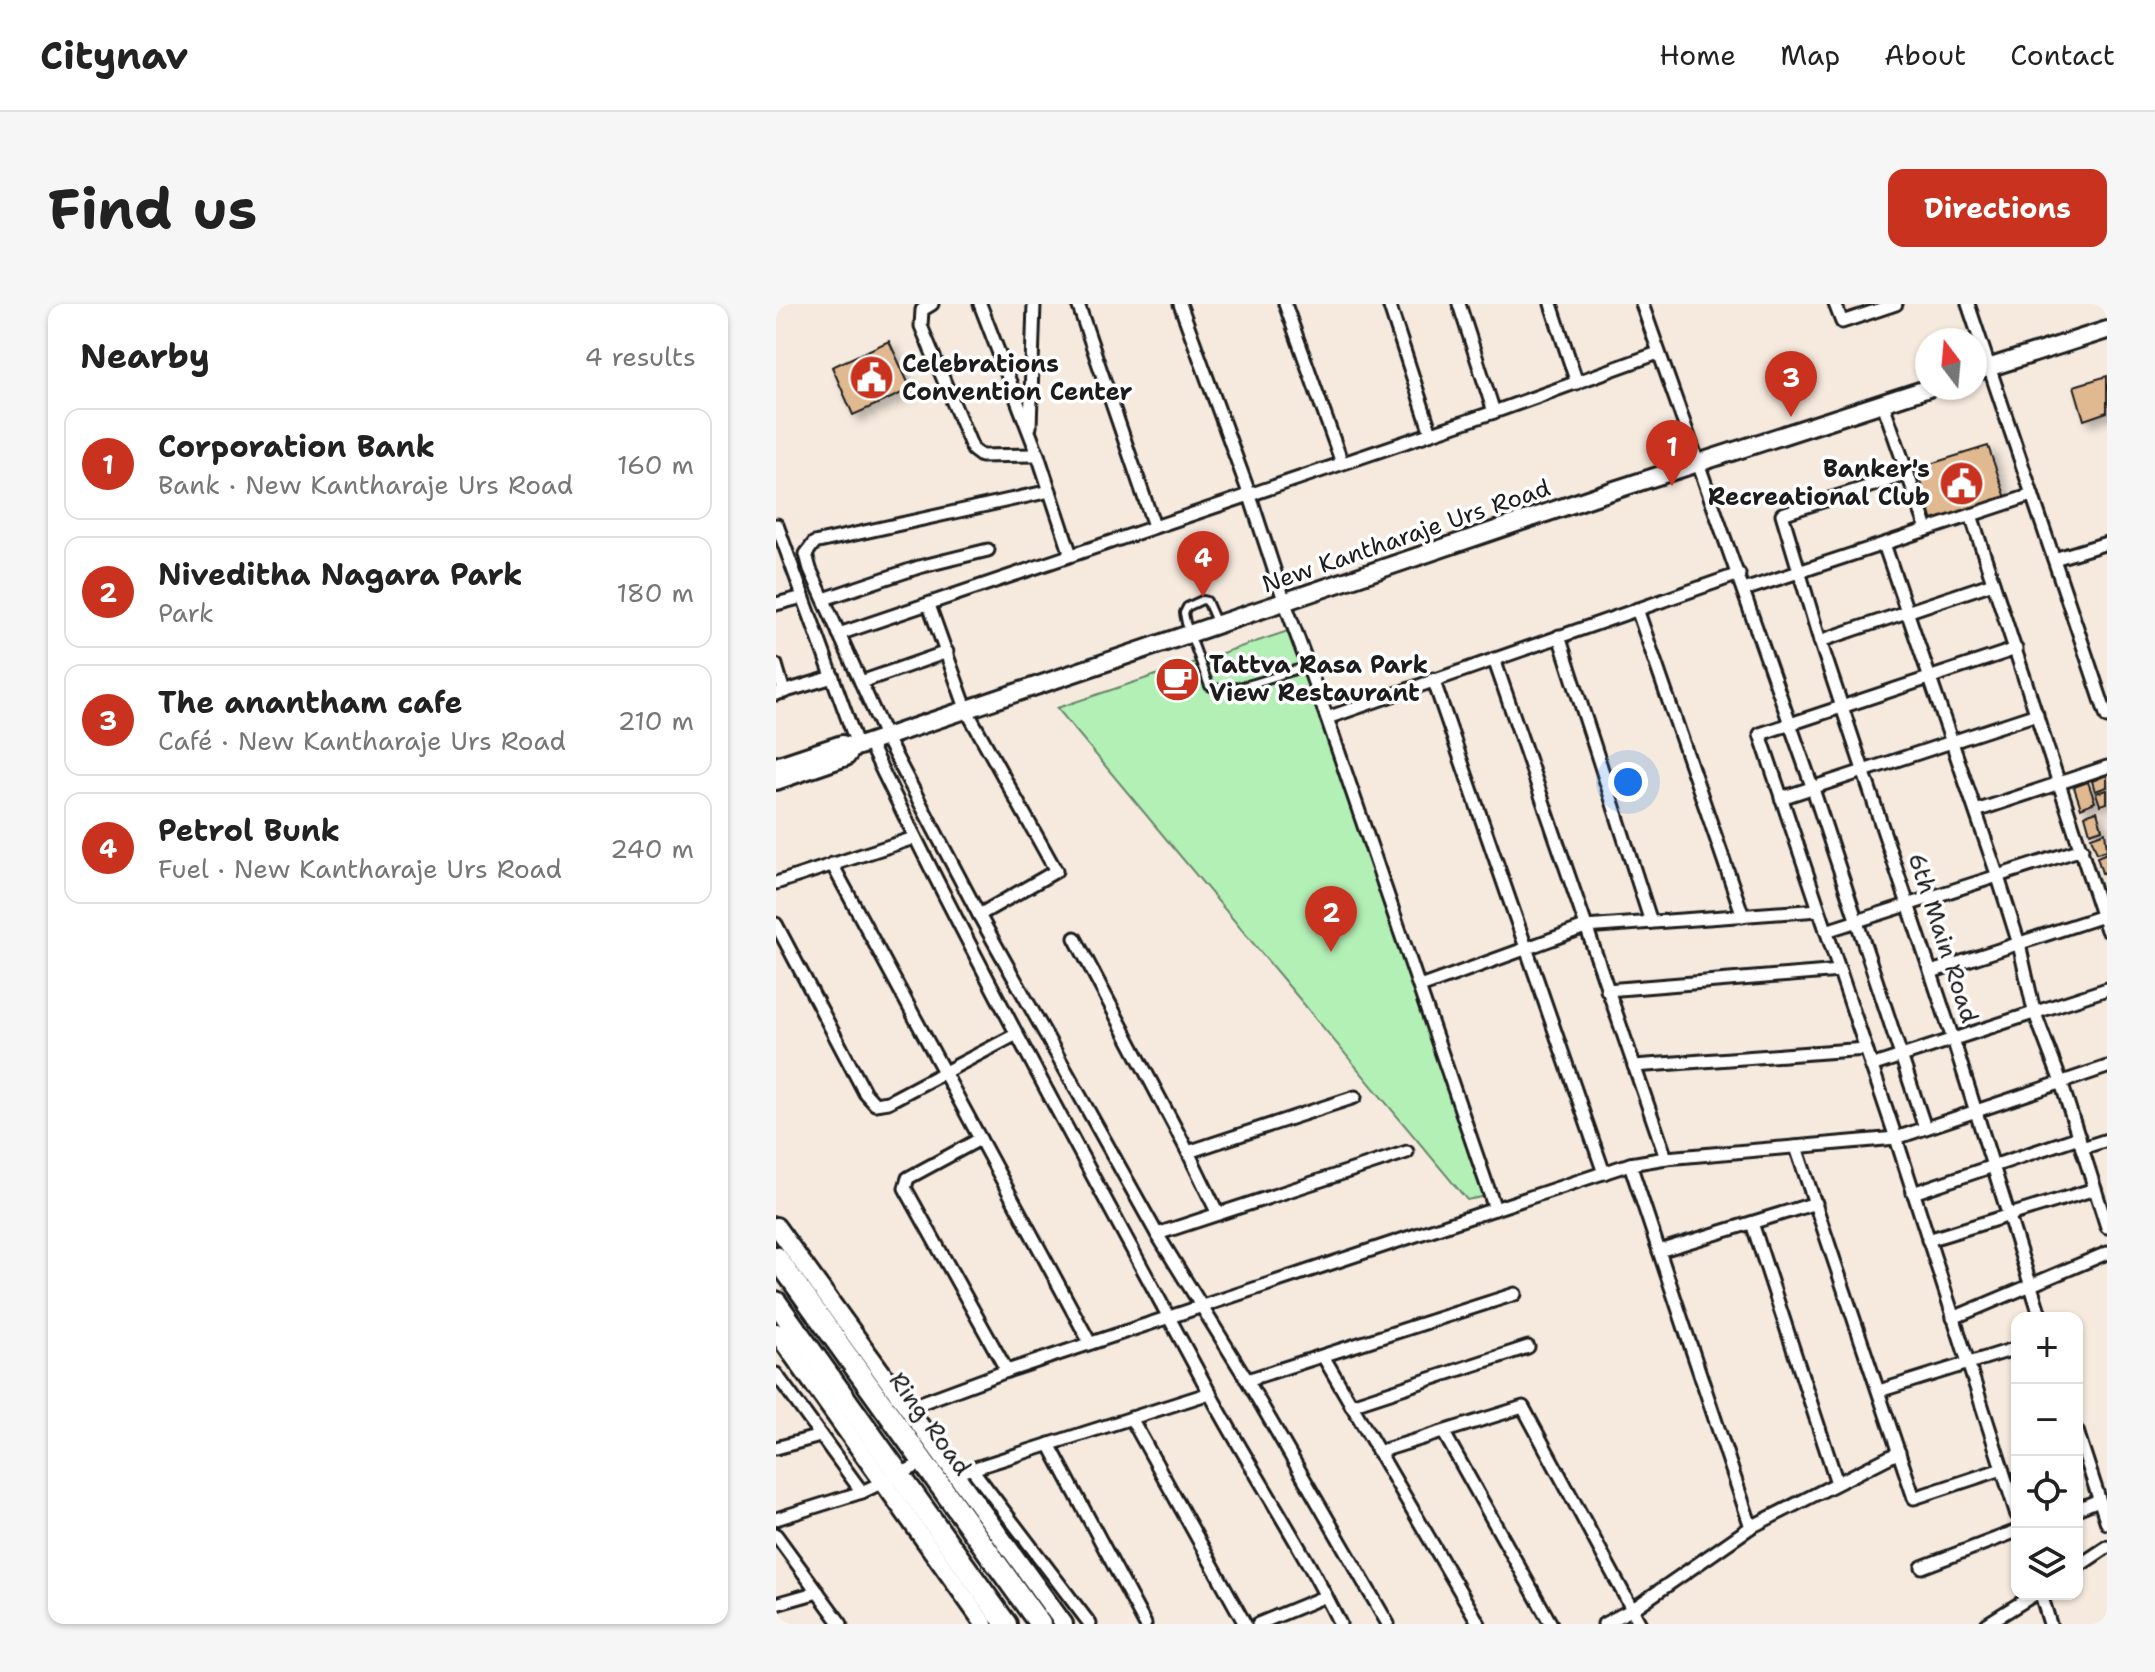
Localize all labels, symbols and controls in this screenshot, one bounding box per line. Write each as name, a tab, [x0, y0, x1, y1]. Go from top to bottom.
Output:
text: Citynav	[40, 30, 188, 81]
text: Home	[1659, 36, 1736, 74]
text: Map	[1780, 36, 1840, 74]
text: About	[1884, 36, 1966, 74]
text: Contact	[2010, 36, 2115, 74]
button: Directions	[1888, 169, 2107, 247]
text: Find us	[48, 171, 257, 246]
north arrow	[1915, 328, 1987, 400]
text: Nearby	[80, 333, 210, 379]
text: 4 results	[584, 339, 696, 374]
place label: Celebrations Convention Center	[902, 348, 1132, 408]
pin: 3	[1765, 351, 1817, 417]
public building icon: Celebrations Convention Center	[847, 354, 895, 402]
pin: 1	[1646, 420, 1698, 486]
text: Corporation Bank	[158, 426, 435, 467]
text: 1	[102, 447, 114, 482]
text: 160 m	[617, 447, 694, 482]
place label: Banker's Recreational Club	[1708, 453, 1930, 513]
public building icon: Banker's Recreational Club	[1937, 459, 1985, 507]
text: Bank · New Kantharaje Urs Road	[158, 467, 573, 502]
street label: New Kantharaje Urs Road	[1258, 472, 1554, 600]
pin: 4	[1177, 531, 1229, 597]
text: Niveditha Nagara Park	[158, 554, 523, 595]
text: 2	[99, 575, 117, 610]
text: 180 m	[616, 575, 694, 610]
text: Park	[158, 595, 214, 630]
place label: Tattva Rasa Park View Restaurant	[1209, 649, 1428, 709]
cafe icon: Tattva Rasa Park View Restaurant	[1154, 655, 1202, 703]
text: The anantham cafe	[158, 682, 463, 723]
text: 3	[99, 703, 117, 738]
text: 210 m	[617, 703, 694, 738]
text: Café · New Kantharaje Urs Road	[158, 723, 566, 758]
your location	[1608, 762, 1648, 802]
text: Petrol Bunk	[158, 810, 340, 851]
text: 4	[99, 831, 117, 866]
text: 240 m	[610, 831, 694, 866]
street label: 6th Main Road	[1900, 849, 1986, 1027]
text: Fuel · New Kantharaje Urs Road	[158, 851, 562, 886]
pin: 2	[1305, 886, 1357, 952]
map controls	[2011, 1312, 2083, 1600]
button: +	[2011, 1312, 2083, 1384]
street label: Ring Road	[882, 1366, 978, 1482]
button: −	[2011, 1384, 2083, 1456]
button: locate	[2011, 1456, 2083, 1528]
button: layers	[2011, 1528, 2083, 1600]

